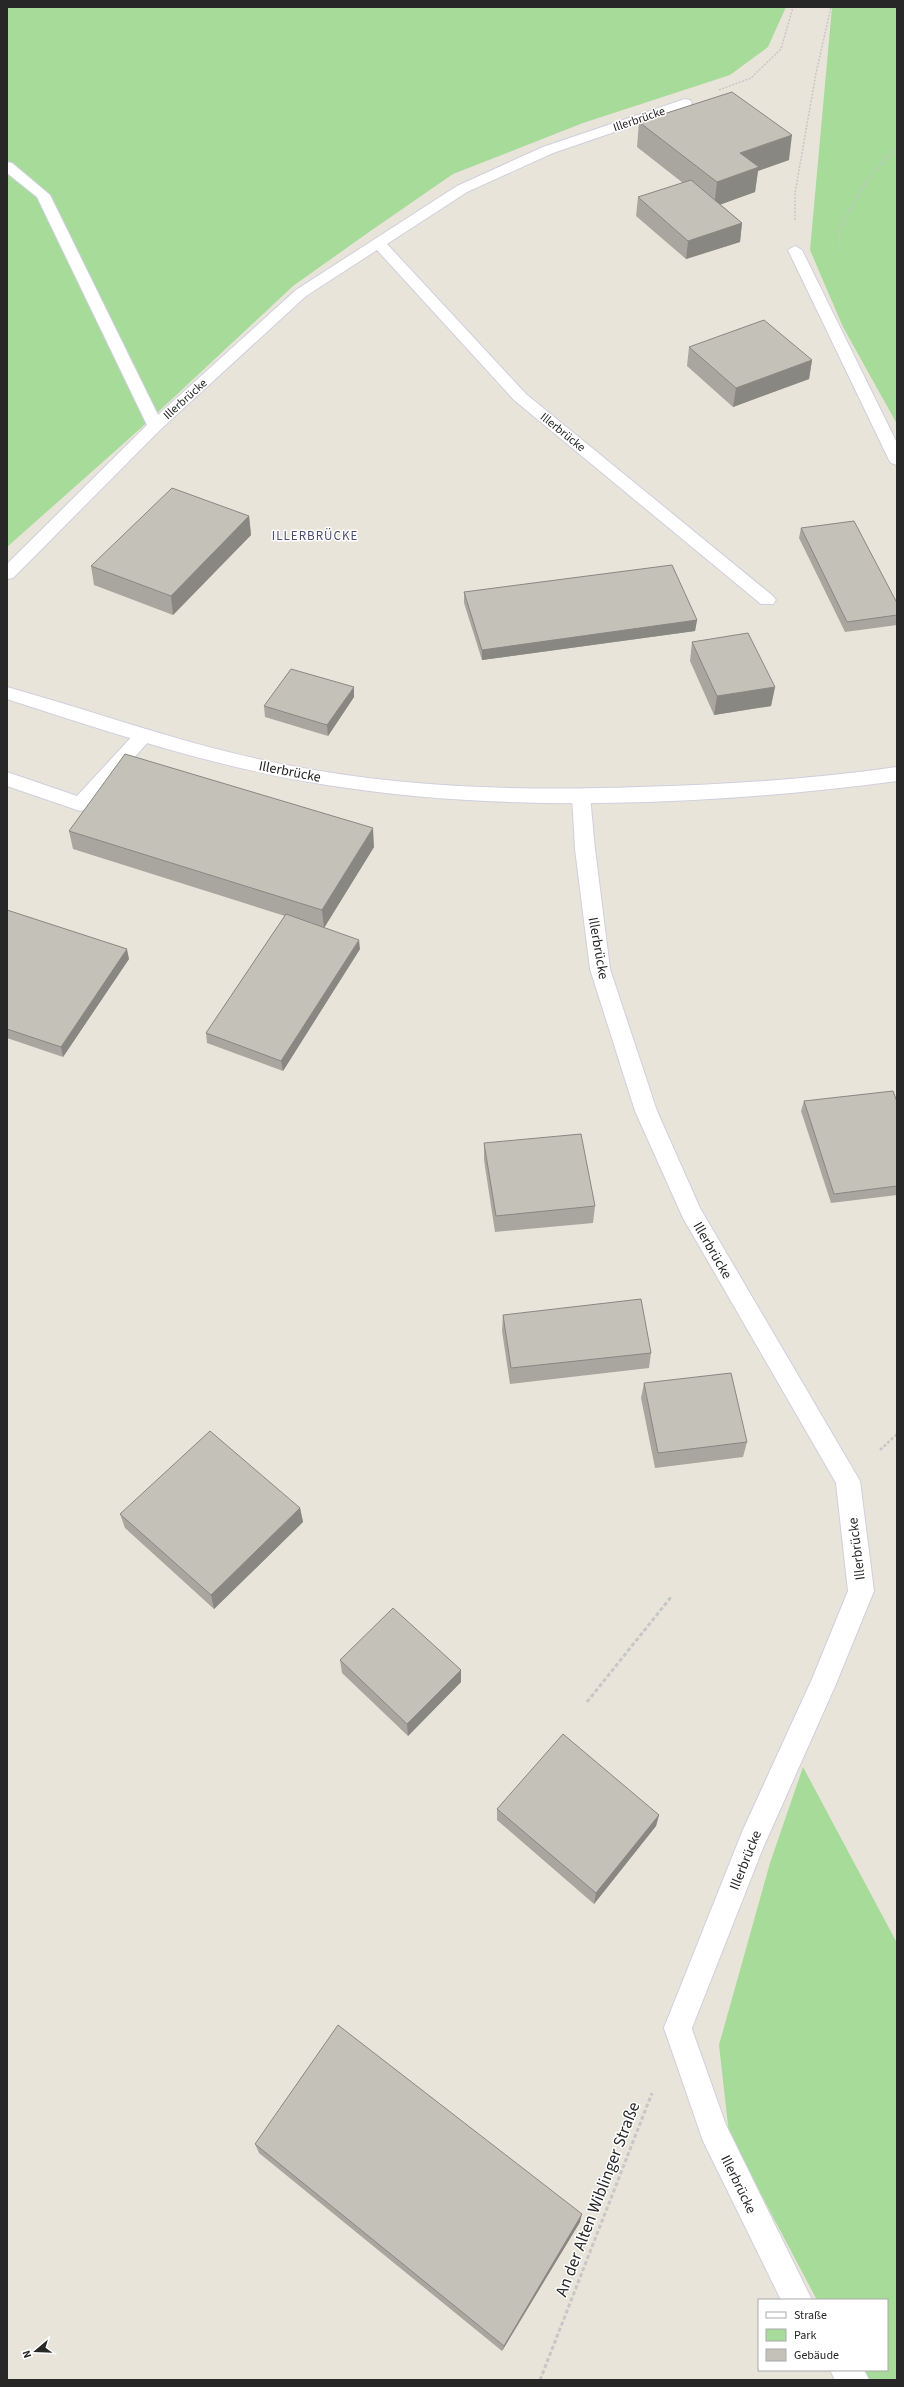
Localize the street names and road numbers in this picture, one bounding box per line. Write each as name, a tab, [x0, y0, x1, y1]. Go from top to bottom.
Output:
street label: Illerbrücke	[611, 103, 667, 136]
street label: Illerbrücke	[160, 375, 211, 424]
street label: Illerbrücke	[536, 409, 589, 456]
street label: Illerbrücke	[257, 756, 323, 788]
street label: Illerbrücke	[583, 915, 613, 981]
street label: Illerbrücke	[688, 1218, 737, 1283]
street label: Illerbrücke	[843, 1516, 871, 1581]
street label: Illerbrücke	[725, 1827, 767, 1893]
street label: An der Alten Wiblinger Straße	[550, 2099, 646, 2300]
street label: Illerbrücke	[715, 2152, 761, 2217]

